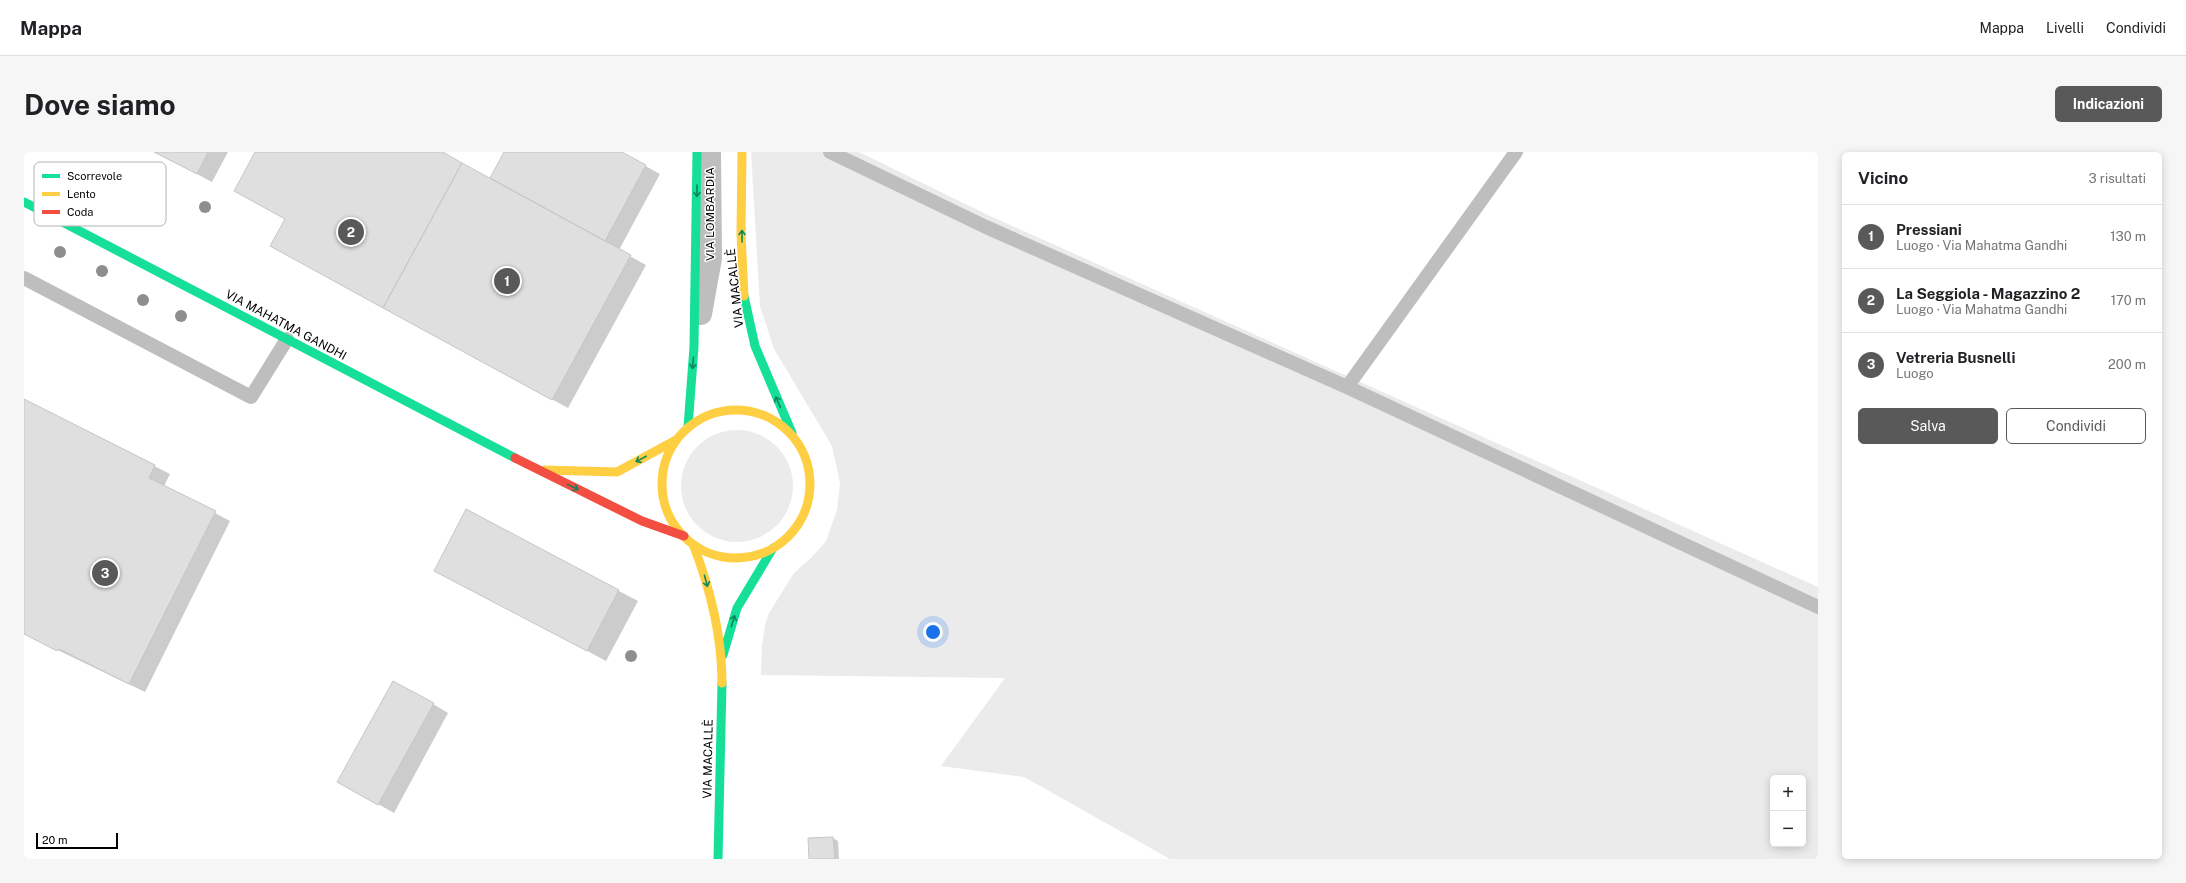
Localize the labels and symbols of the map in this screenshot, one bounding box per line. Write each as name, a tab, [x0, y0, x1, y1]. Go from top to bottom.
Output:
legend	[34, 162, 166, 226]
street label: VIA LOMBARDIA	[703, 167, 717, 261]
text: Scorrevole	[67, 170, 122, 182]
one-way arrow	[693, 184, 701, 197]
text: Lento	[67, 188, 96, 200]
text: Coda	[67, 206, 93, 218]
pin: 2	[338, 217, 364, 247]
one-way arrow	[738, 230, 745, 243]
street label: VIA MACALLÈ	[724, 248, 746, 328]
pin: 1	[494, 266, 520, 296]
street label: VIA MAHATMA GANDHI	[223, 287, 349, 363]
one-way arrow	[690, 356, 697, 369]
one-way arrow	[774, 396, 781, 408]
one-way arrow	[635, 455, 647, 463]
one-way arrow	[567, 484, 579, 491]
pin: 3	[92, 558, 118, 588]
one-way arrow	[703, 574, 711, 587]
one-way arrow	[730, 615, 737, 628]
your location	[923, 622, 943, 642]
street label: VIA MACALLÈ	[700, 719, 716, 799]
scale bar	[36, 831, 118, 850]

